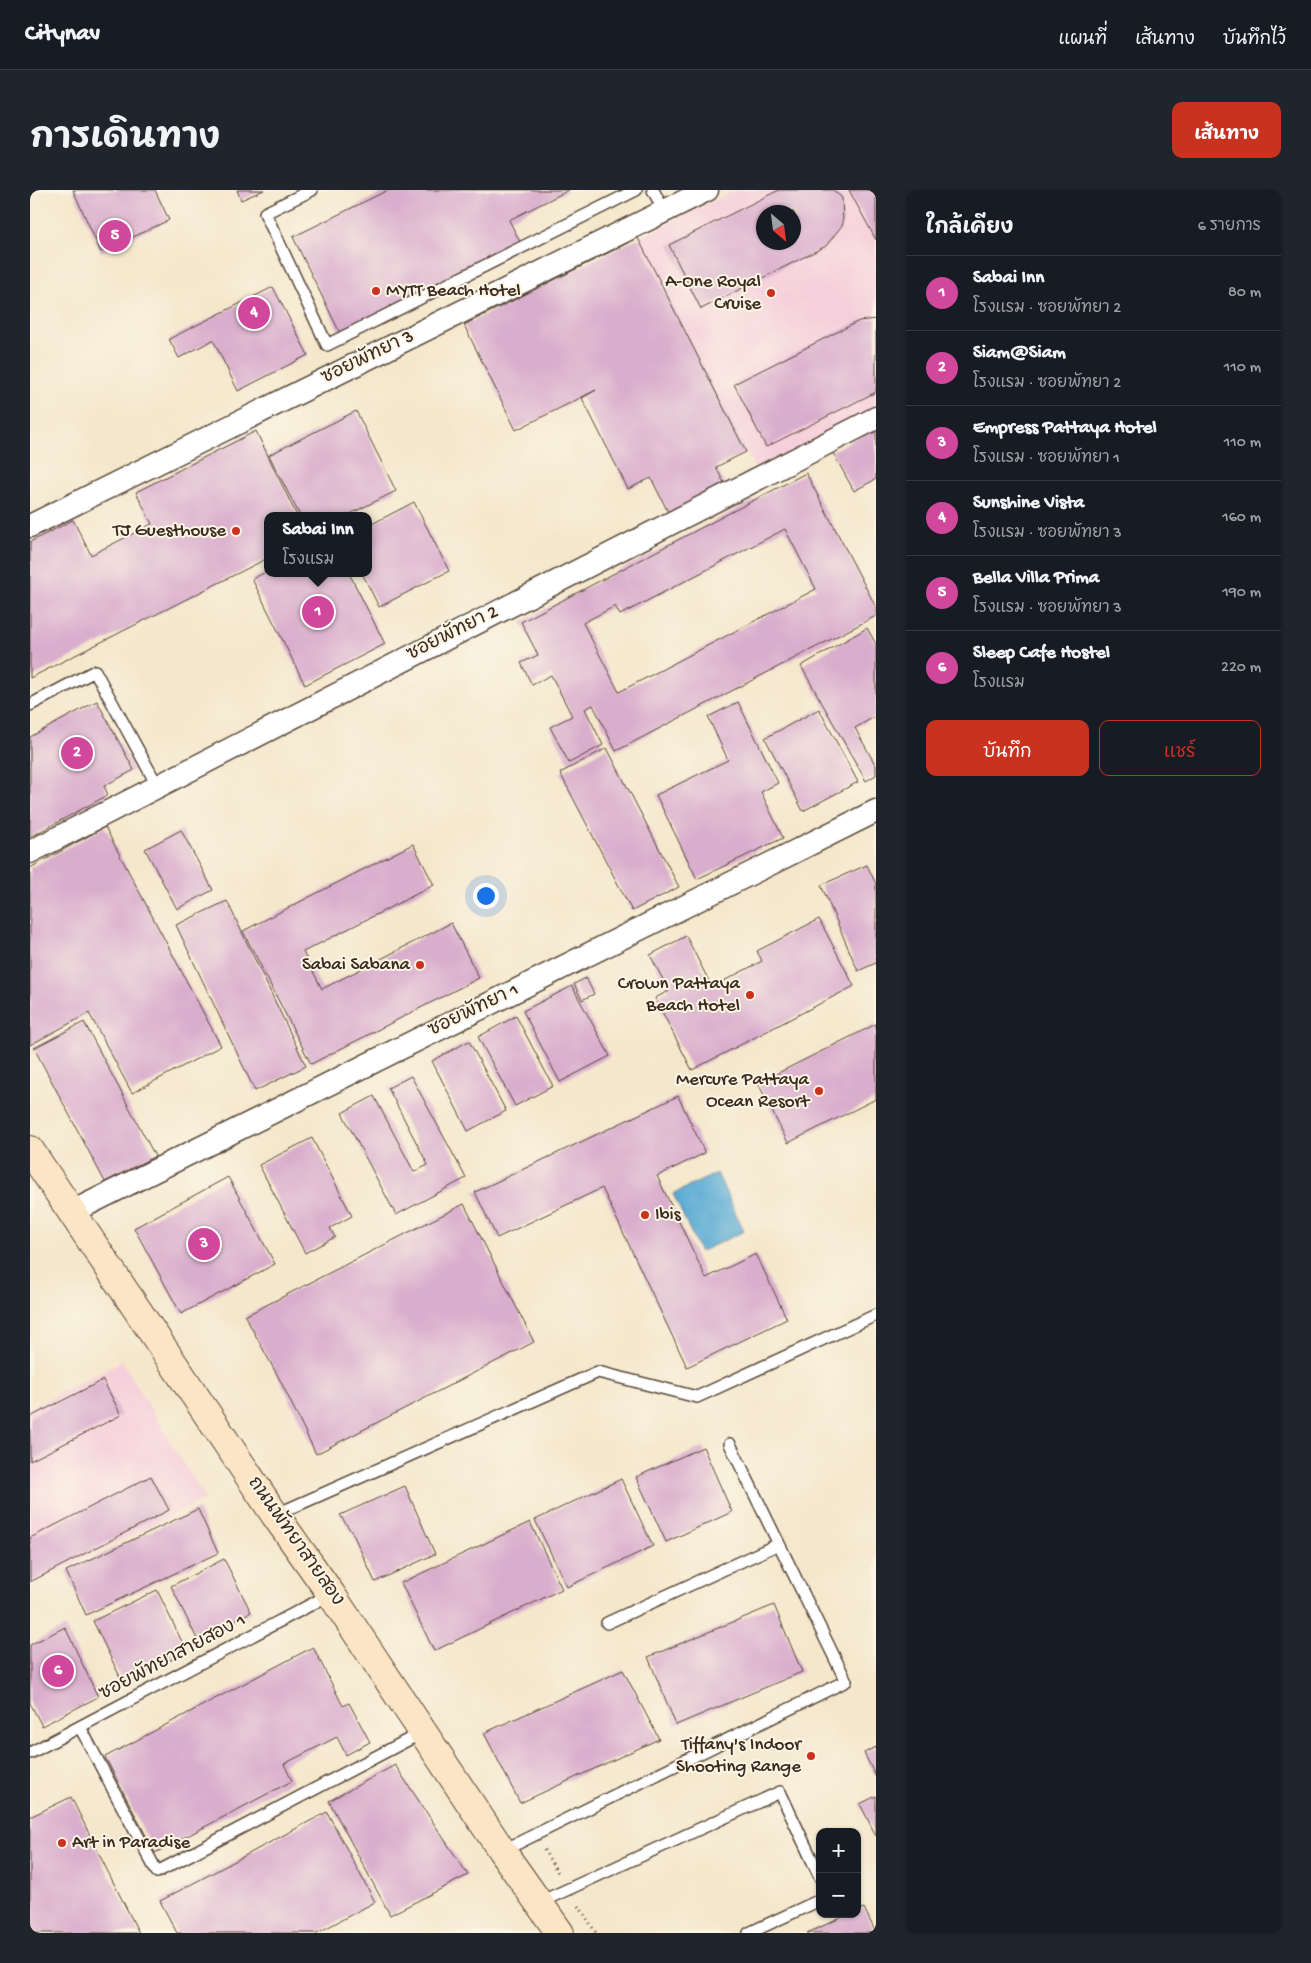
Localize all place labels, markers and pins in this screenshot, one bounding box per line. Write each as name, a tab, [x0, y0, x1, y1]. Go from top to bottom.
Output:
pin: 5	[99, 217, 131, 255]
place label: A-One Royal Cruise	[665, 271, 761, 316]
place label: MYTT Beach Hotel	[386, 280, 521, 303]
marker: MYTT Beach Hotel	[370, 285, 382, 297]
marker: A-One Royal Cruise	[765, 287, 777, 299]
pin: 4	[238, 294, 270, 332]
place label: TJ Guesthouse	[112, 520, 226, 543]
marker: TJ Guesthouse	[230, 525, 242, 537]
pin: 1	[302, 593, 334, 631]
pin: 2	[61, 734, 93, 772]
place label: Sabai Sabana	[302, 954, 411, 977]
marker: Sabai Sabana	[414, 959, 426, 971]
place label: Crown Pattaya Beach Hotel	[618, 973, 741, 1018]
marker: Crown Pattaya Beach Hotel	[744, 989, 756, 1001]
place label: Mercure Pattaya Ocean Resort	[676, 1069, 811, 1114]
marker: Mercure Pattaya Ocean Resort	[813, 1085, 825, 1097]
place label: Ibis	[655, 1204, 682, 1227]
marker: Ibis	[639, 1209, 651, 1221]
pin: 3	[188, 1225, 220, 1263]
pin: 6	[42, 1652, 74, 1690]
place label: Tiffany's Indoor Shooting Range	[676, 1734, 803, 1779]
marker: Tiffany's Indoor Shooting Range	[805, 1750, 817, 1762]
place label: Art in Paradise	[72, 1832, 190, 1855]
marker: Art in Paradise	[56, 1837, 68, 1849]

